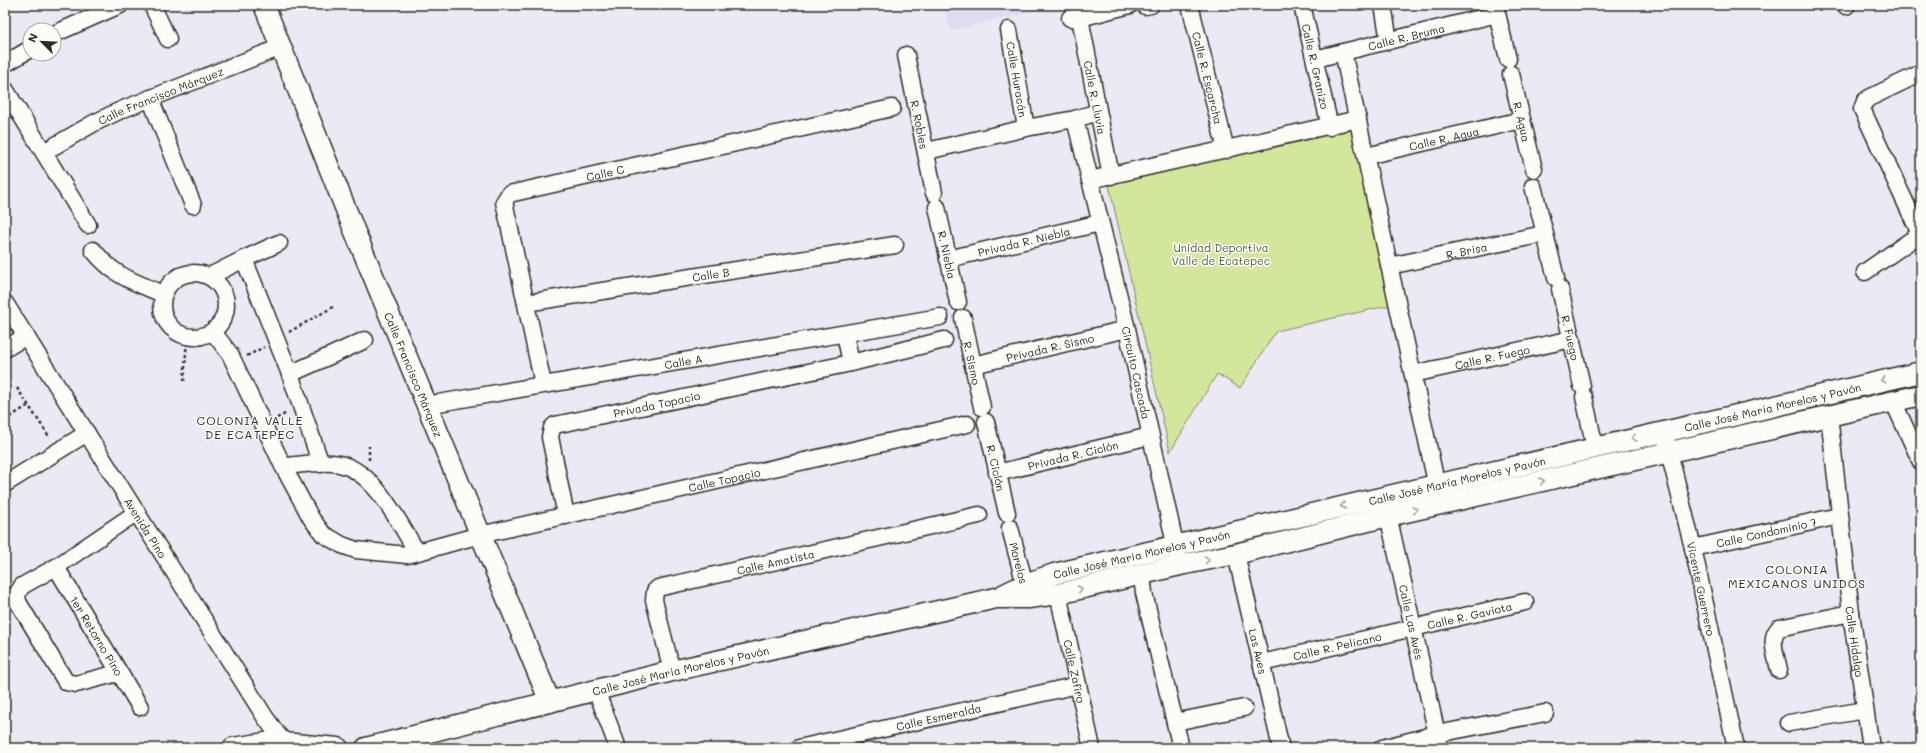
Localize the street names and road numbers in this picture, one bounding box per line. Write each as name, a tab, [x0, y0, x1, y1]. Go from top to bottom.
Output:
street label: Calle R. Bruma	[1366, 20, 1446, 53]
street label: Calle R. Granizo	[1299, 22, 1333, 111]
street label: Calle R. Escarcha	[1189, 30, 1227, 126]
street label: Calle Huracán	[1004, 40, 1031, 118]
street label: Calle R. Lluvia	[1081, 59, 1110, 136]
street label: Calle Francisco Márquez	[95, 63, 225, 128]
street label: R. Robles	[908, 99, 932, 150]
street label: R. Agua	[1510, 100, 1535, 143]
street label: Calle R. Agua	[1407, 123, 1481, 153]
street label: Calle C	[585, 161, 626, 184]
street label: Privada R. Niebla	[976, 223, 1072, 259]
street label: R. Niebla	[935, 229, 960, 280]
street label: R. Brisa	[1444, 238, 1489, 262]
street label: Calle B	[691, 264, 731, 284]
street label: Calle Francisco Márquez	[382, 310, 447, 439]
street label: R. Fuego	[1559, 314, 1584, 362]
street label: Circuito Cascada	[1119, 325, 1154, 421]
street label: Privada R. Sismo	[1004, 329, 1096, 365]
street label: R. Sismo	[961, 340, 985, 387]
street label: Calle R. Fuego	[1453, 341, 1531, 372]
street label: Calle A	[663, 350, 703, 372]
street label: Calle José María Morelos y Pavón	[1683, 379, 1862, 434]
street label: Privada Topacio	[612, 387, 702, 420]
street label: Privada R. Ciclón	[1026, 436, 1120, 473]
street label: R. Ciclón	[984, 443, 1009, 492]
street label: Calle José María Morelos y Pavón	[1367, 452, 1547, 508]
street label: Calle Topacio	[687, 464, 762, 495]
street label: Avenida Pino	[121, 494, 171, 561]
street label: Calle Condominio 7	[1715, 514, 1818, 550]
street label: Calle José María Morelos y Pavón	[1052, 526, 1231, 581]
street label: Morelos	[1007, 540, 1032, 585]
street label: Vicente Guerrero	[1684, 540, 1719, 638]
street label: Calle Amatista	[735, 545, 816, 577]
street label: Calle Las Avés	[1396, 583, 1428, 661]
street label: 1er Retorno Pino	[67, 593, 127, 679]
street label: Calle R. Gaviota	[1425, 598, 1514, 632]
street label: Calle Hidalgo	[1843, 605, 1868, 678]
street label: Las Aves	[1246, 627, 1271, 676]
street label: Calle R. Pelícano	[1291, 628, 1383, 663]
street label: Calle Zafiro	[1061, 638, 1089, 705]
street label: Calle José María Morelos y Pavón	[591, 642, 770, 698]
street label: Calle Esmeralda	[894, 700, 983, 733]

